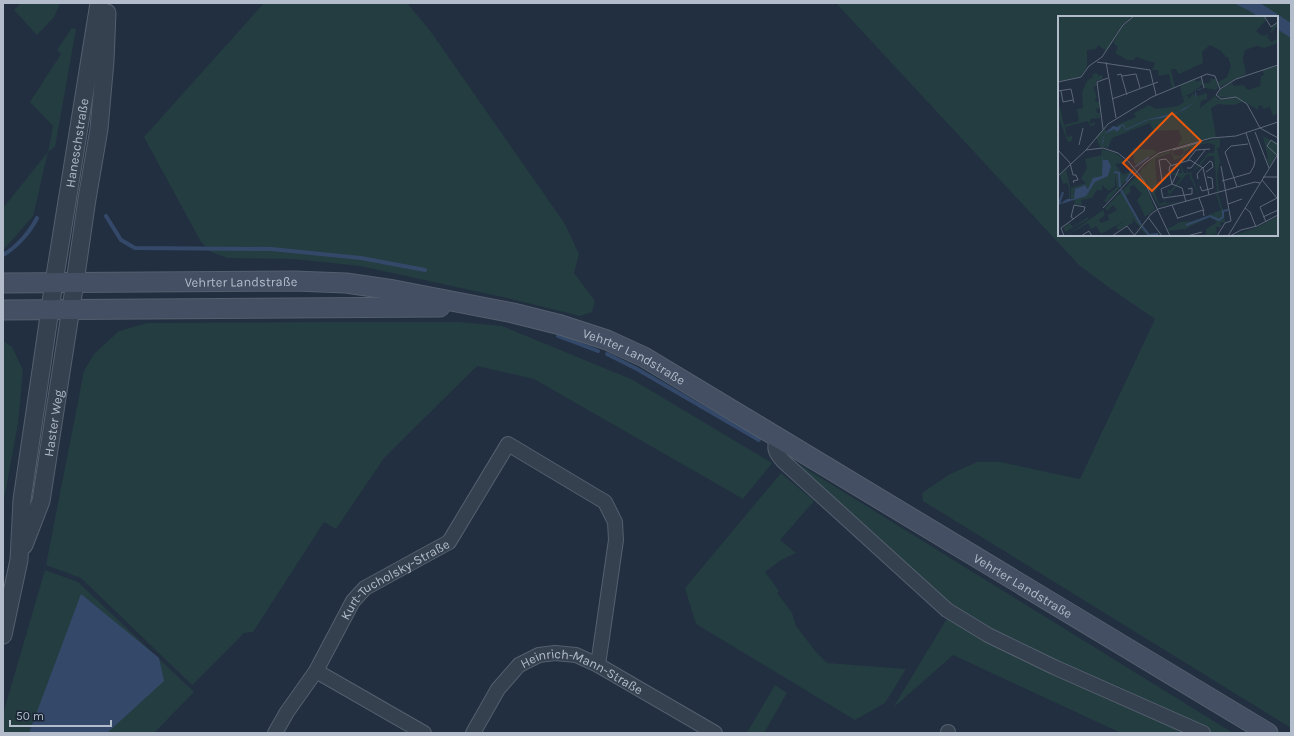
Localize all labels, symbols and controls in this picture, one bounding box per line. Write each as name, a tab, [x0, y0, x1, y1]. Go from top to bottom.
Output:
inset map	[1058, 16, 1278, 236]
street label: Haneschstraße	[62, 97, 92, 189]
street label: Vehrter Landstraße	[185, 274, 298, 290]
street label: Vehrter Landstraße	[581, 326, 688, 388]
street label: Haster Weg	[41, 388, 66, 458]
street label: Kurt-Tucholsky-Straße	[338, 536, 452, 622]
street label: Vehrter Landstraße	[971, 550, 1075, 622]
street label: Heinrich-Mann-Straße	[518, 646, 646, 698]
scale bar	[10, 702, 111, 728]
text: 50 m	[16, 709, 44, 723]

